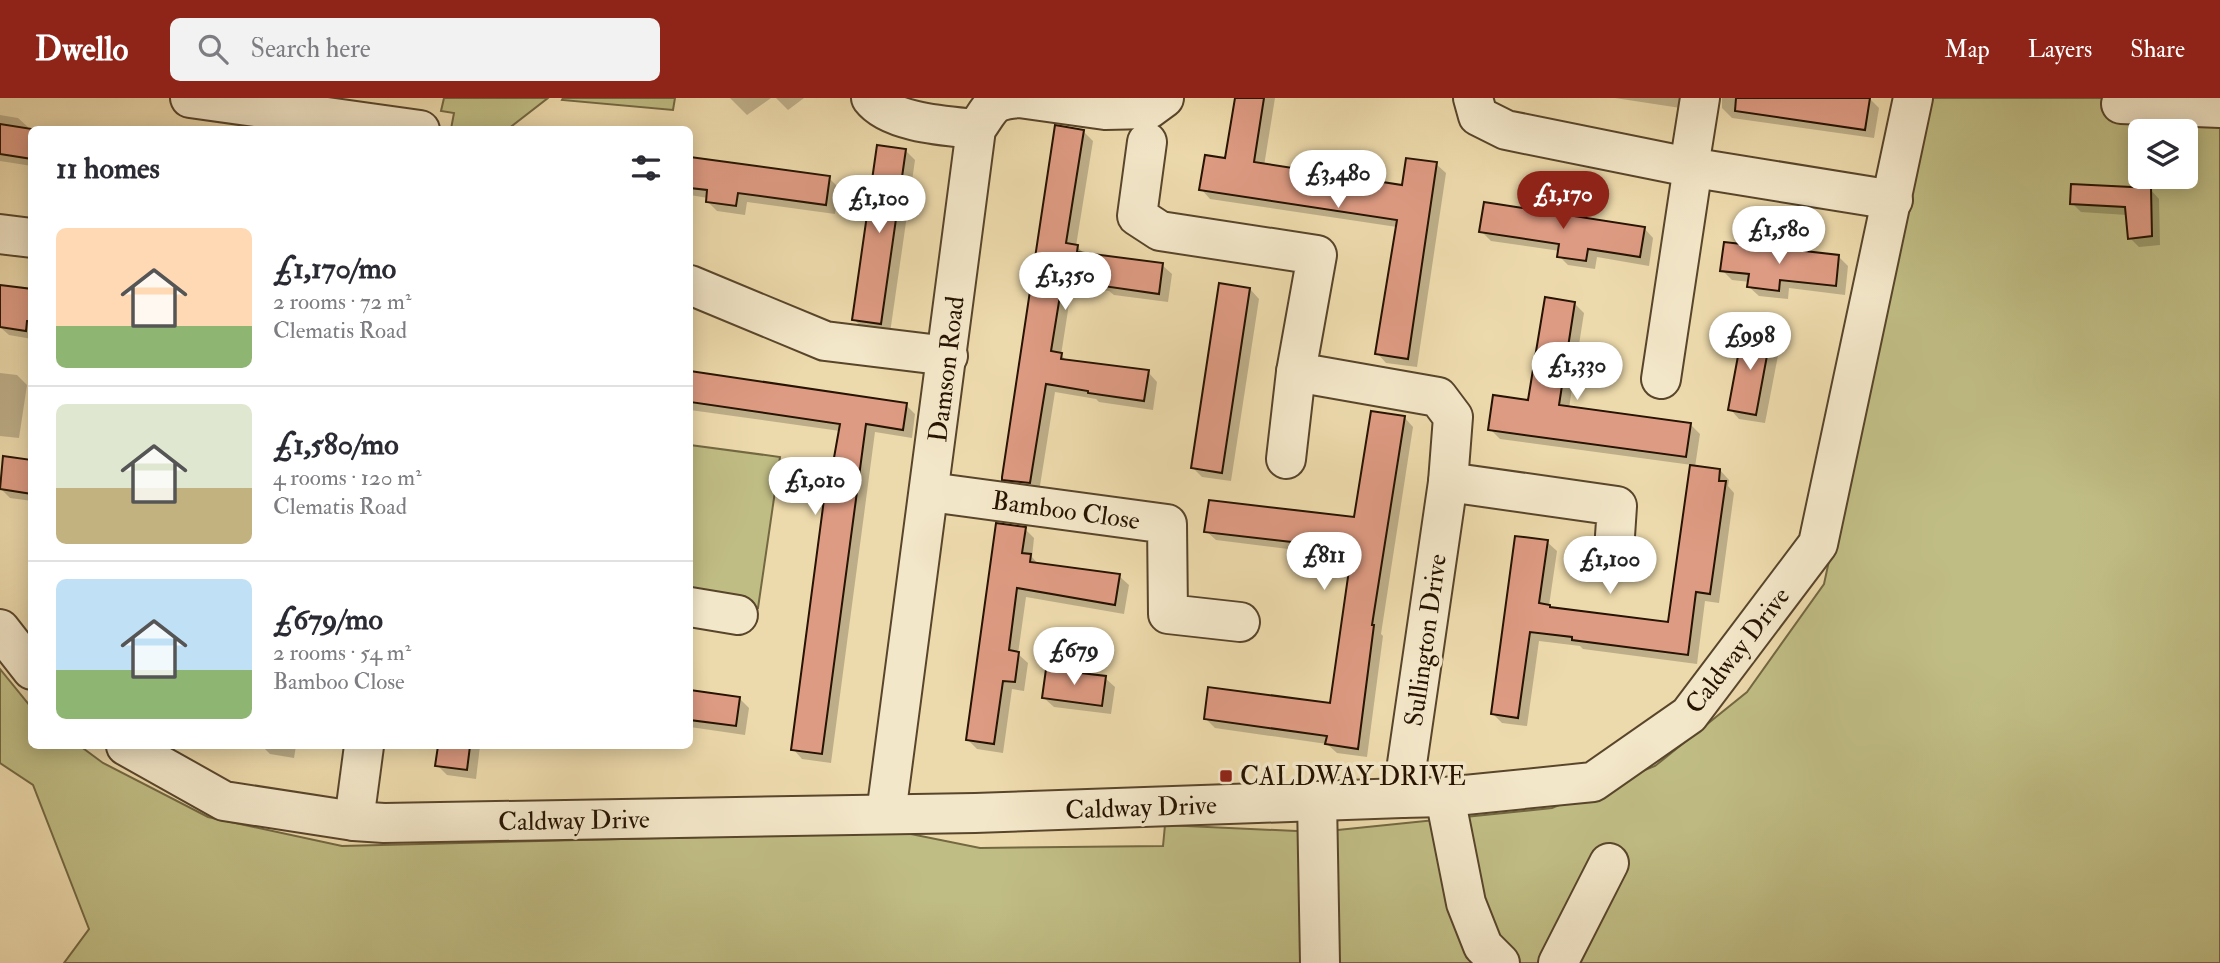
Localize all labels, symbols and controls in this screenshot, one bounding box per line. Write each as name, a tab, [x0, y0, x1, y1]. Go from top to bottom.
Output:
search box	[170, 18, 660, 81]
text: Dwello	[35, 29, 128, 70]
icon: search	[194, 30, 232, 68]
text: Search here	[250, 33, 371, 65]
text: Map	[1945, 34, 1990, 65]
text: Layers	[2028, 34, 2092, 65]
text: Share	[2130, 34, 2185, 65]
map controls	[2128, 119, 2198, 189]
button: layers	[2128, 119, 2198, 189]
icon: filters	[627, 149, 665, 187]
text: 11 homes	[56, 150, 160, 187]
pin: £3,480	[1281, 150, 1395, 210]
text: £3,480	[1305, 158, 1371, 187]
pin: £1,170	[1506, 172, 1620, 231]
pin: £1,100	[822, 176, 936, 235]
text: £1,170	[1533, 179, 1593, 208]
text: £1,100	[849, 183, 909, 212]
pin: £1,580	[1722, 206, 1836, 266]
text: £1,580	[1748, 214, 1810, 243]
text: £1,170/mo	[273, 250, 396, 287]
pin: £1,350	[1008, 252, 1122, 312]
icon: home	[112, 256, 196, 340]
text: £1,350	[1035, 260, 1095, 289]
text: 2 rooms · 72 m²	[273, 287, 411, 316]
street label: Damson Road	[922, 294, 972, 444]
pin: £998	[1709, 313, 1791, 372]
text: Clematis Road	[273, 316, 407, 345]
text: £998	[1725, 320, 1775, 349]
pin: £1,330	[1520, 342, 1634, 402]
text: £1,330	[1548, 350, 1606, 379]
text: £1,580/mo	[273, 426, 399, 463]
icon: home	[112, 432, 196, 516]
pin: £1,010	[758, 458, 872, 517]
text: 4 rooms · 120 m²	[273, 463, 422, 492]
text: £1,010	[785, 465, 845, 494]
street label: Bamboo Close	[990, 485, 1142, 537]
text: Clematis Road	[273, 492, 407, 521]
pin: £811	[1283, 532, 1365, 592]
pin: £1,100	[1553, 536, 1667, 596]
text: £811	[1303, 540, 1345, 569]
text: £1,100	[1580, 544, 1640, 573]
street label: Sullington Drive	[1398, 552, 1454, 728]
street label: Caldway Drive	[1678, 581, 1797, 720]
text: £679/mo	[273, 601, 383, 638]
icon: home	[112, 607, 196, 691]
pin: £679	[1033, 628, 1115, 687]
text: £679	[1049, 635, 1099, 664]
text: 2 rooms · 54 m²	[273, 638, 411, 667]
text: Bamboo Close	[273, 667, 405, 696]
place label: CALDWAY DRIVE	[1240, 761, 1466, 793]
marker: CALDWAY DRIVE	[1218, 768, 1234, 784]
street label: Caldway Drive	[1065, 789, 1218, 827]
street label: Caldway Drive	[498, 804, 650, 838]

